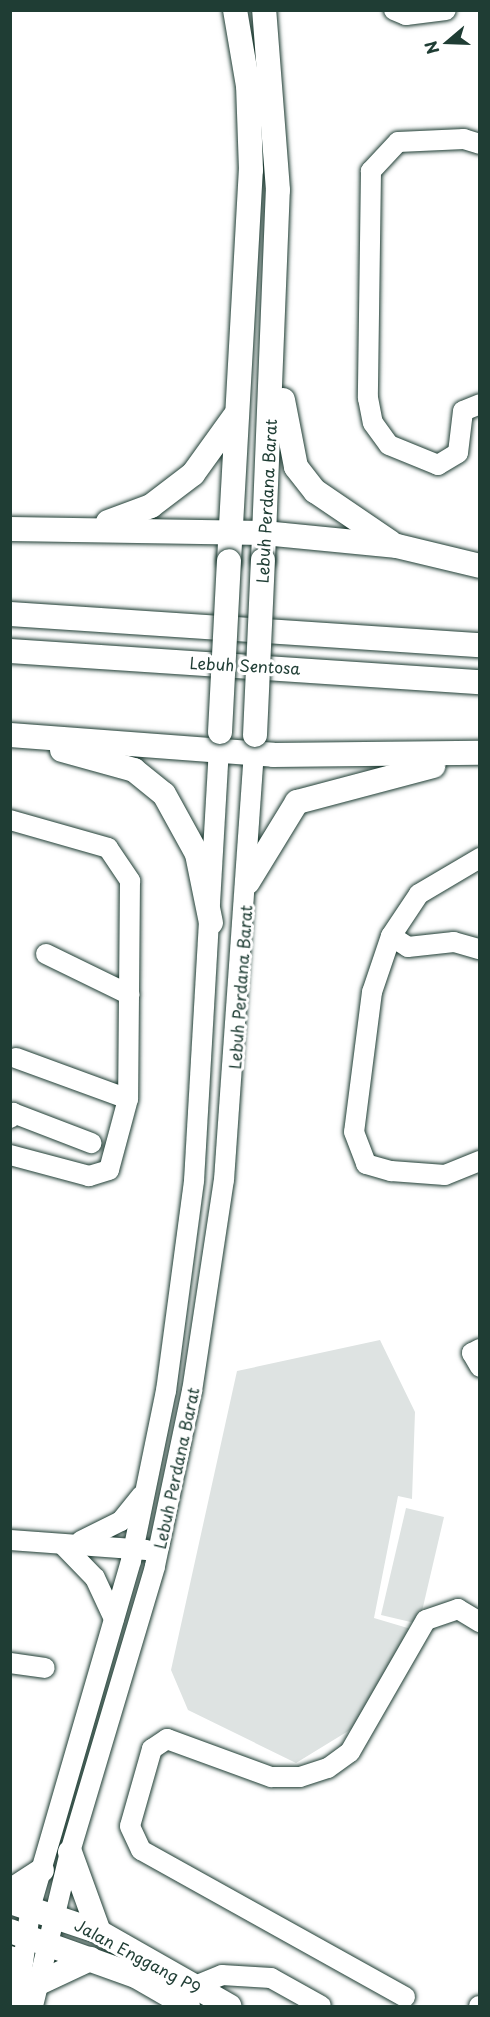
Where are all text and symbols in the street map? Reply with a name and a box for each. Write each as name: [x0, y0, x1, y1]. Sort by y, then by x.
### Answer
north arrow: [418, 12, 478, 72]
text: N: [418, 38, 444, 58]
street label: Lebuh Perdana Barat: [252, 419, 280, 583]
street label: Lebuh Sentosa: [189, 653, 301, 677]
street label: Lebuh Perdana Barat: [225, 905, 255, 1069]
street label: Lebuh Perdana Barat: [150, 1386, 202, 1550]
street label: Jalan Enggang P9: [72, 1915, 204, 1997]

